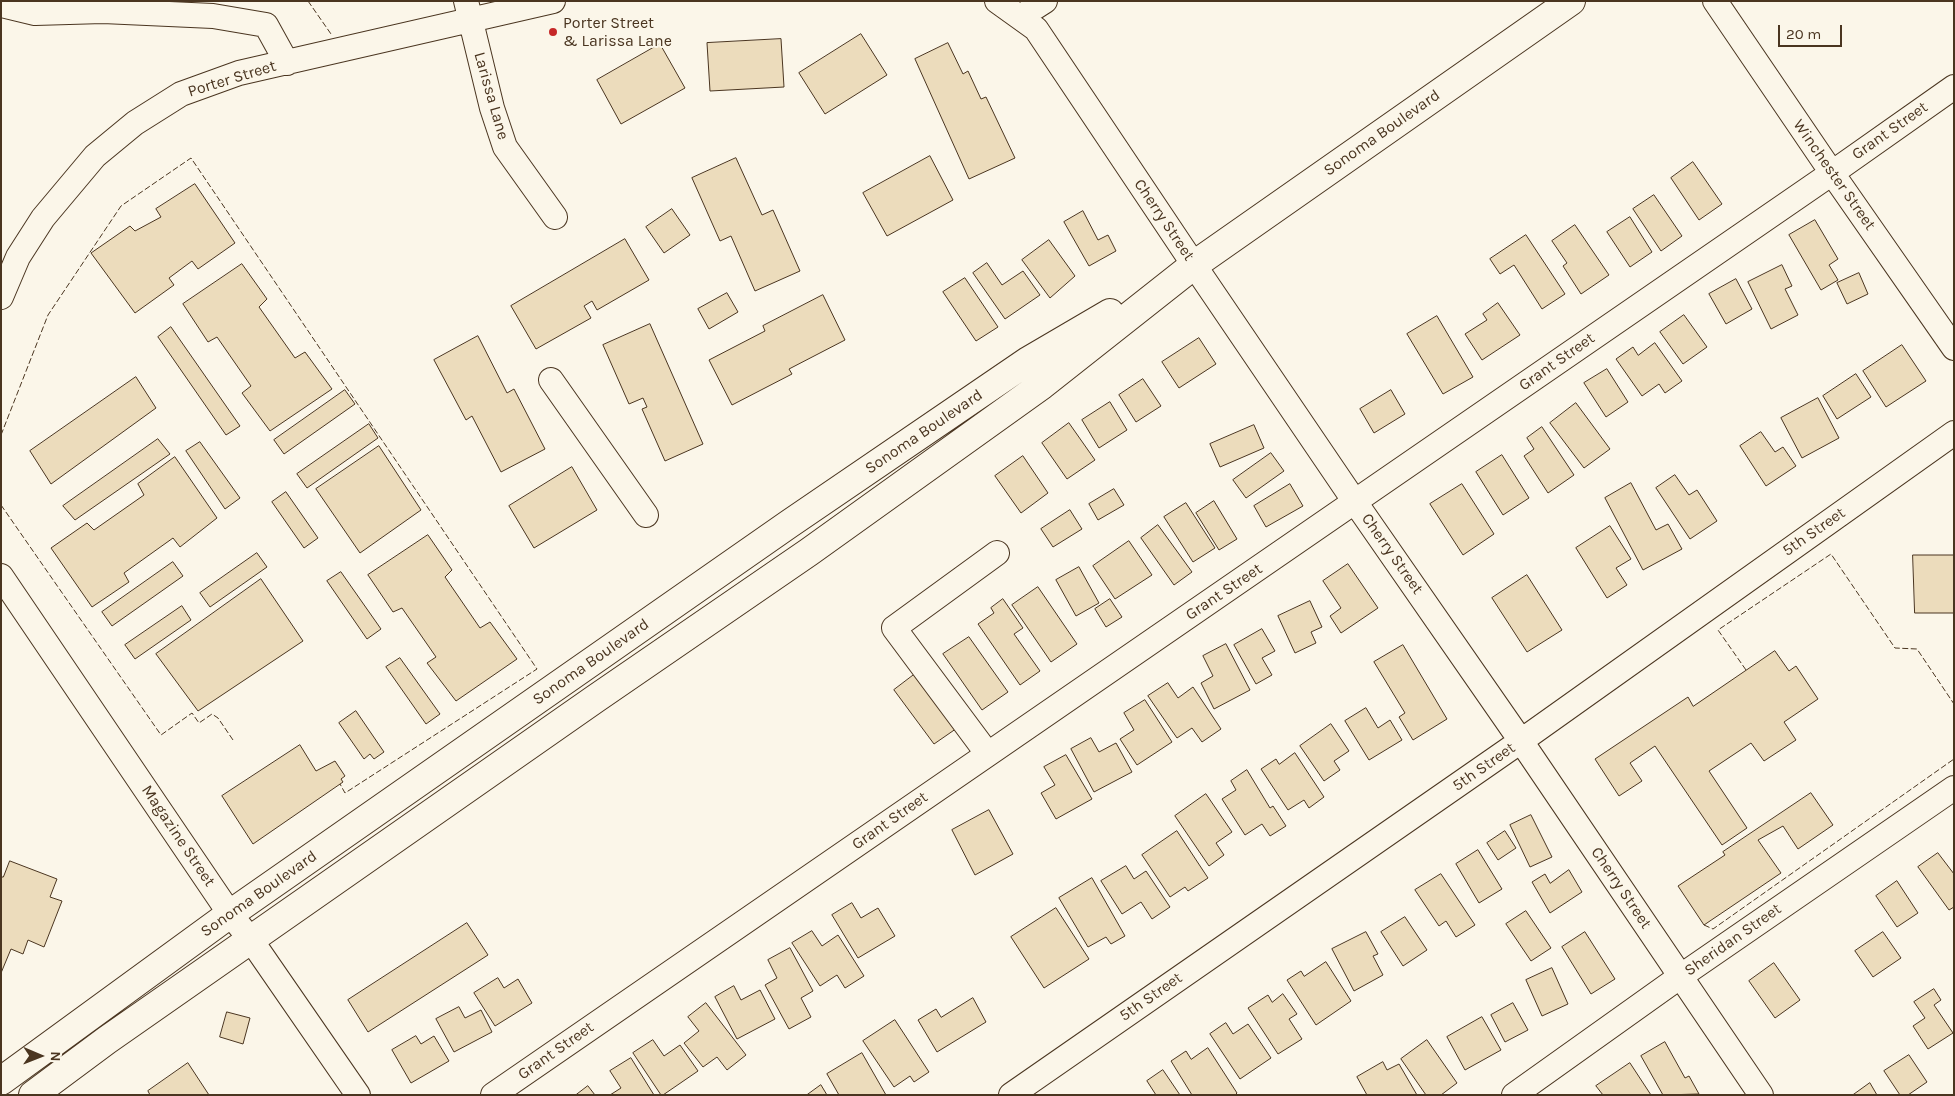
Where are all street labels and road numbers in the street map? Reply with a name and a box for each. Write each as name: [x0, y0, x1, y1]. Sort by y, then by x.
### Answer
street label: Larissa Lane: [469, 50, 513, 142]
street label: Porter Street: [186, 56, 278, 102]
street label: Sonoma Boulevard: [1320, 86, 1444, 180]
street label: Grant Street: [1848, 98, 1932, 164]
street label: Winchester Street: [1789, 116, 1879, 234]
street label: Cherry Street: [1130, 175, 1198, 265]
street label: Grant Street: [1515, 329, 1599, 395]
street label: Sonoma Boulevard: [862, 386, 986, 478]
street label: 5th Street: [1779, 503, 1849, 561]
street label: Cherry Street: [1357, 510, 1427, 598]
street label: Grant Street: [1182, 559, 1266, 625]
street label: Sonoma Boulevard: [529, 615, 653, 709]
street label: 5th Street: [1449, 738, 1519, 796]
street label: Magazine Street: [137, 782, 219, 890]
street label: Grant Street: [848, 788, 932, 854]
street label: Cherry Street: [1587, 843, 1655, 933]
street label: Sonoma Boulevard: [197, 847, 321, 941]
street label: Sheridan Street: [1681, 900, 1785, 980]
street label: 5th Street: [1116, 968, 1186, 1026]
street label: Grant Street: [514, 1018, 598, 1084]

